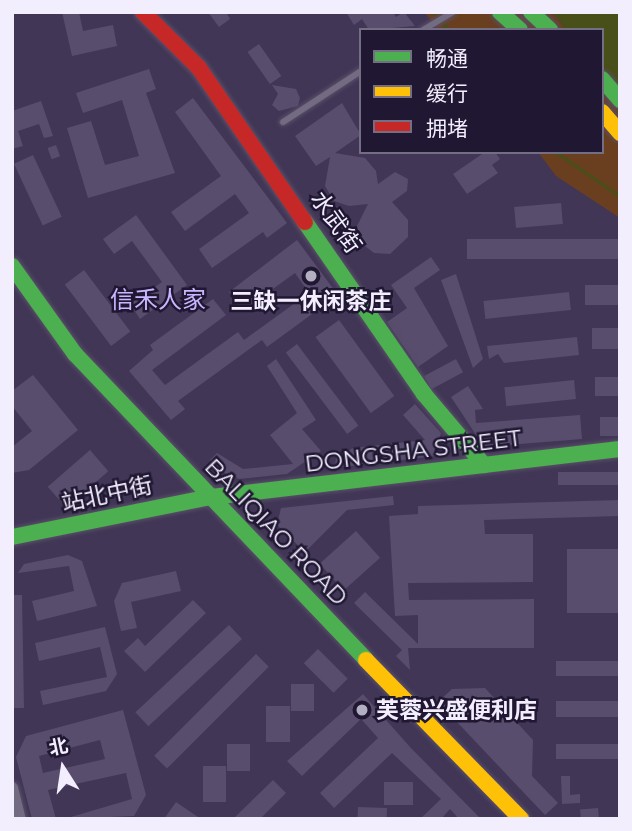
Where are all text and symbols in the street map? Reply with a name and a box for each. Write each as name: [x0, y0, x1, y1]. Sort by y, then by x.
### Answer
legend: [359, 28, 604, 154]
text: 畅通: [426, 46, 468, 71]
text: 缓行: [426, 81, 468, 106]
text: 拥堵: [426, 116, 468, 141]
street label: 水武街: [305, 186, 367, 258]
marker: 三缺一休闲茶庄: [303, 268, 319, 284]
district label: 信禾人家: [110, 286, 206, 314]
place label: 三缺一休闲茶庄: [231, 287, 391, 315]
street label: DONGSHA STREET: [303, 424, 523, 478]
street label: BALIQIAO ROAD: [199, 453, 353, 611]
street label: 站北中街: [59, 471, 155, 517]
place label: 芙蓉兴盛便利店: [376, 696, 537, 724]
marker: 芙蓉兴盛便利店: [354, 702, 370, 718]
north arrow: [28, 733, 98, 803]
text: 北: [47, 734, 70, 760]

